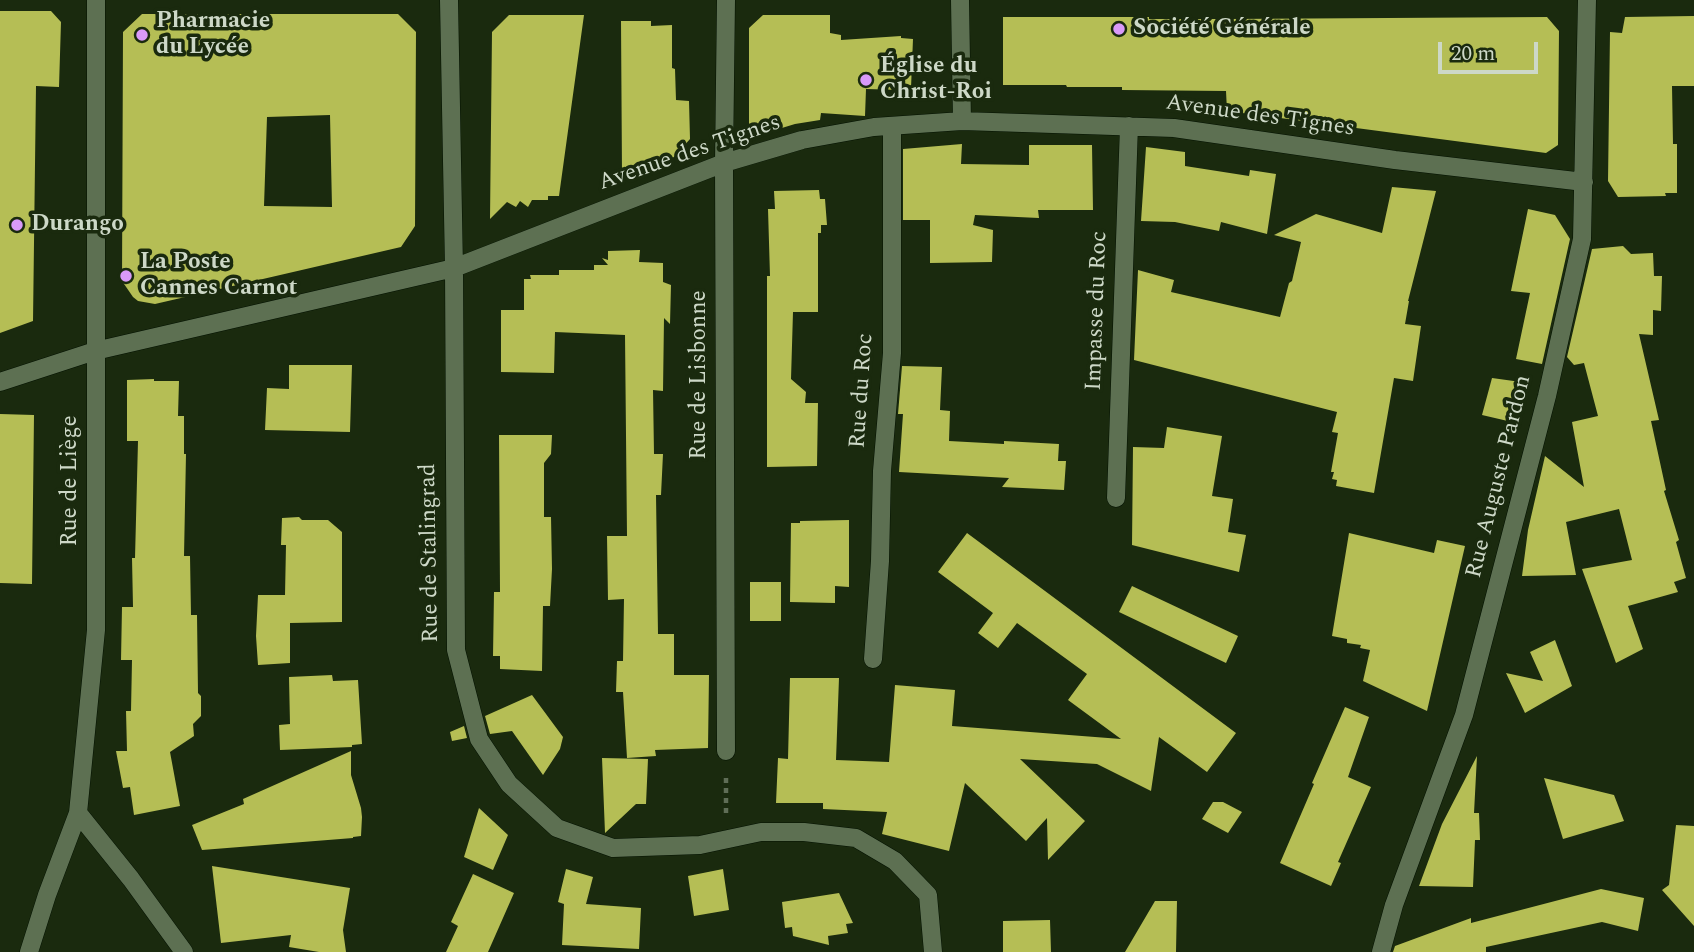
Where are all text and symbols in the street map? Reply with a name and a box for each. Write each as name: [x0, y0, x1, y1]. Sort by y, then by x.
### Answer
place label: Pharmacie du Lycée: [156, 8, 270, 62]
place label: Société Générale: [1133, 15, 1311, 43]
marker: Société Générale: [1111, 21, 1127, 37]
marker: Pharmacie du Lycée: [134, 27, 150, 43]
scale bar: [1442, 28, 1542, 72]
text: 20 m: [1451, 38, 1495, 70]
place label: Église du Christ-Roi: [880, 53, 992, 107]
marker: Église du Christ-Roi: [858, 72, 874, 88]
street label: Avenue des Tignes: [1164, 90, 1356, 144]
street label: Avenue des Tignes: [595, 110, 785, 198]
place label: Durango: [31, 211, 124, 239]
marker: Durango: [9, 217, 25, 233]
street label: Impasse du Roc: [1081, 231, 1115, 391]
place label: La Poste Cannes Carnot: [140, 249, 297, 303]
marker: La Poste Cannes Carnot: [118, 268, 134, 284]
street label: Rue de Lisbonne: [686, 290, 714, 460]
street label: Rue du Roc: [845, 333, 881, 449]
street label: Rue Auguste Pardon: [1461, 373, 1539, 581]
street label: Rue de Liège: [57, 415, 85, 547]
street label: Rue de Stalingrad: [416, 463, 446, 643]

